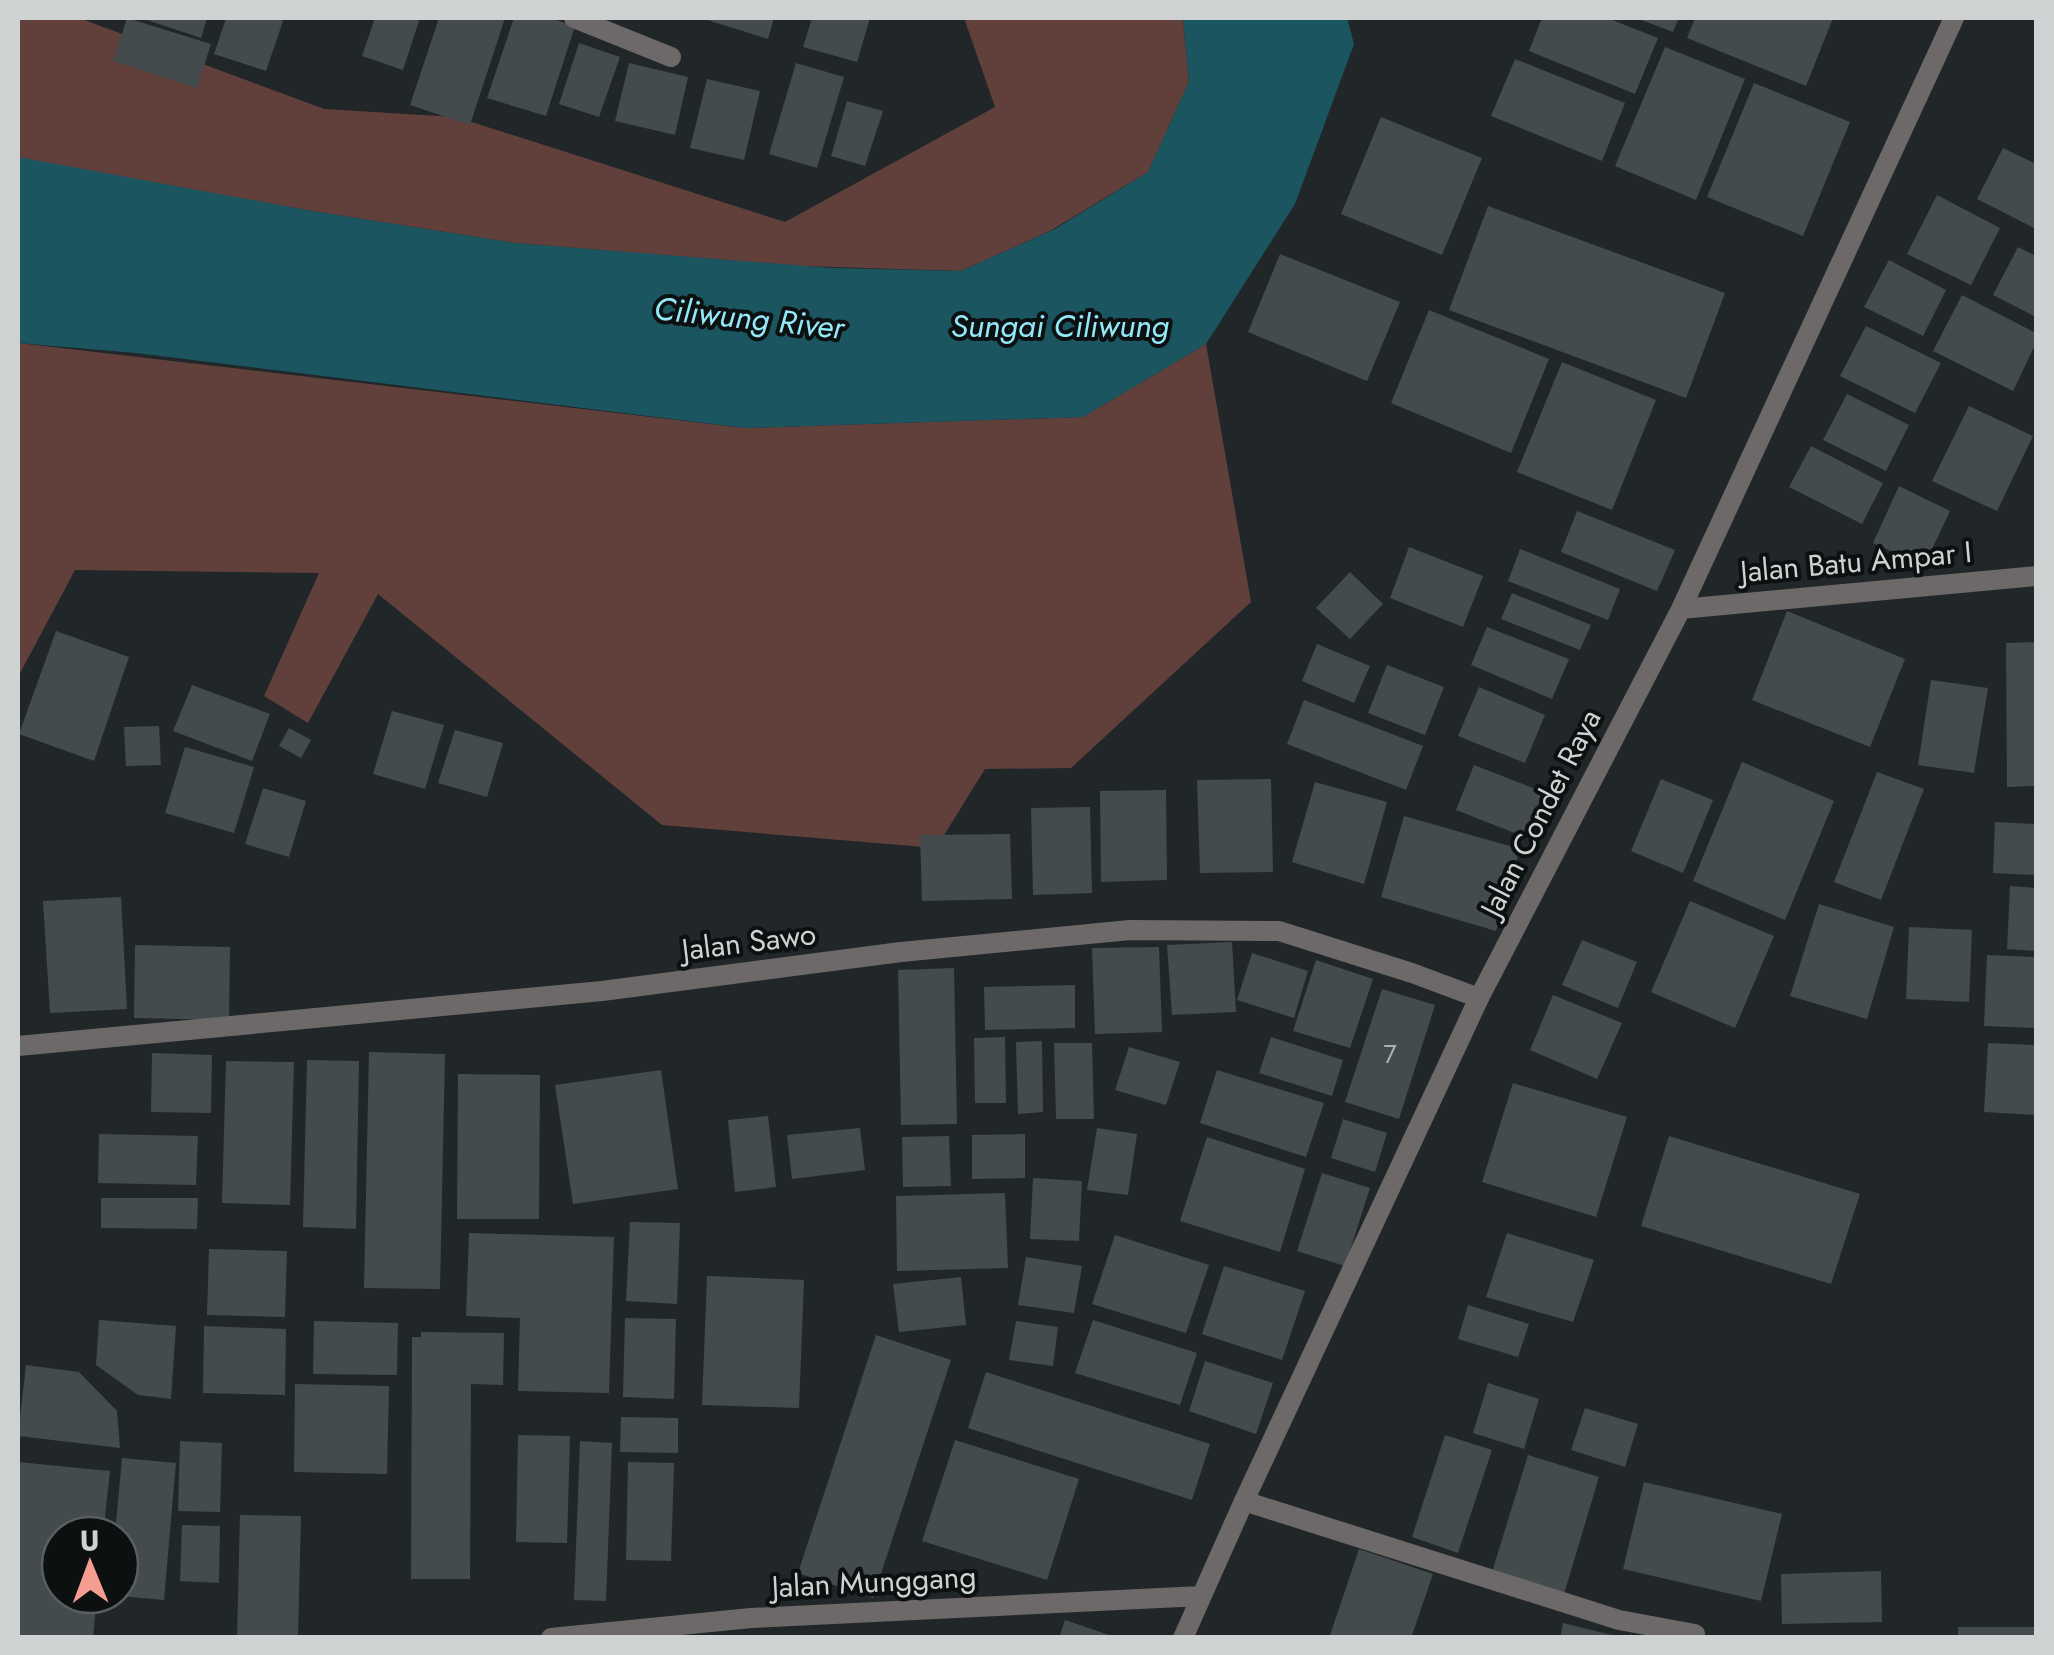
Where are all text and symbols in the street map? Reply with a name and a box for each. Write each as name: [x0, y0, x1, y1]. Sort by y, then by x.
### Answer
water label: Ciliwung River: [652, 285, 849, 351]
water label: Sungai Ciliwung: [951, 303, 1170, 349]
street label: Jalan Batu Ampar I: [1734, 530, 1973, 593]
street label: Jalan Condet Raya: [1468, 702, 1611, 928]
street label: Jalan Sawo: [675, 912, 818, 972]
house number: 7: [1383, 1036, 1397, 1072]
north arrow: [40, 1515, 140, 1615]
text: U: [79, 1520, 100, 1561]
street label: Jalan Munggang: [766, 1555, 977, 1609]

